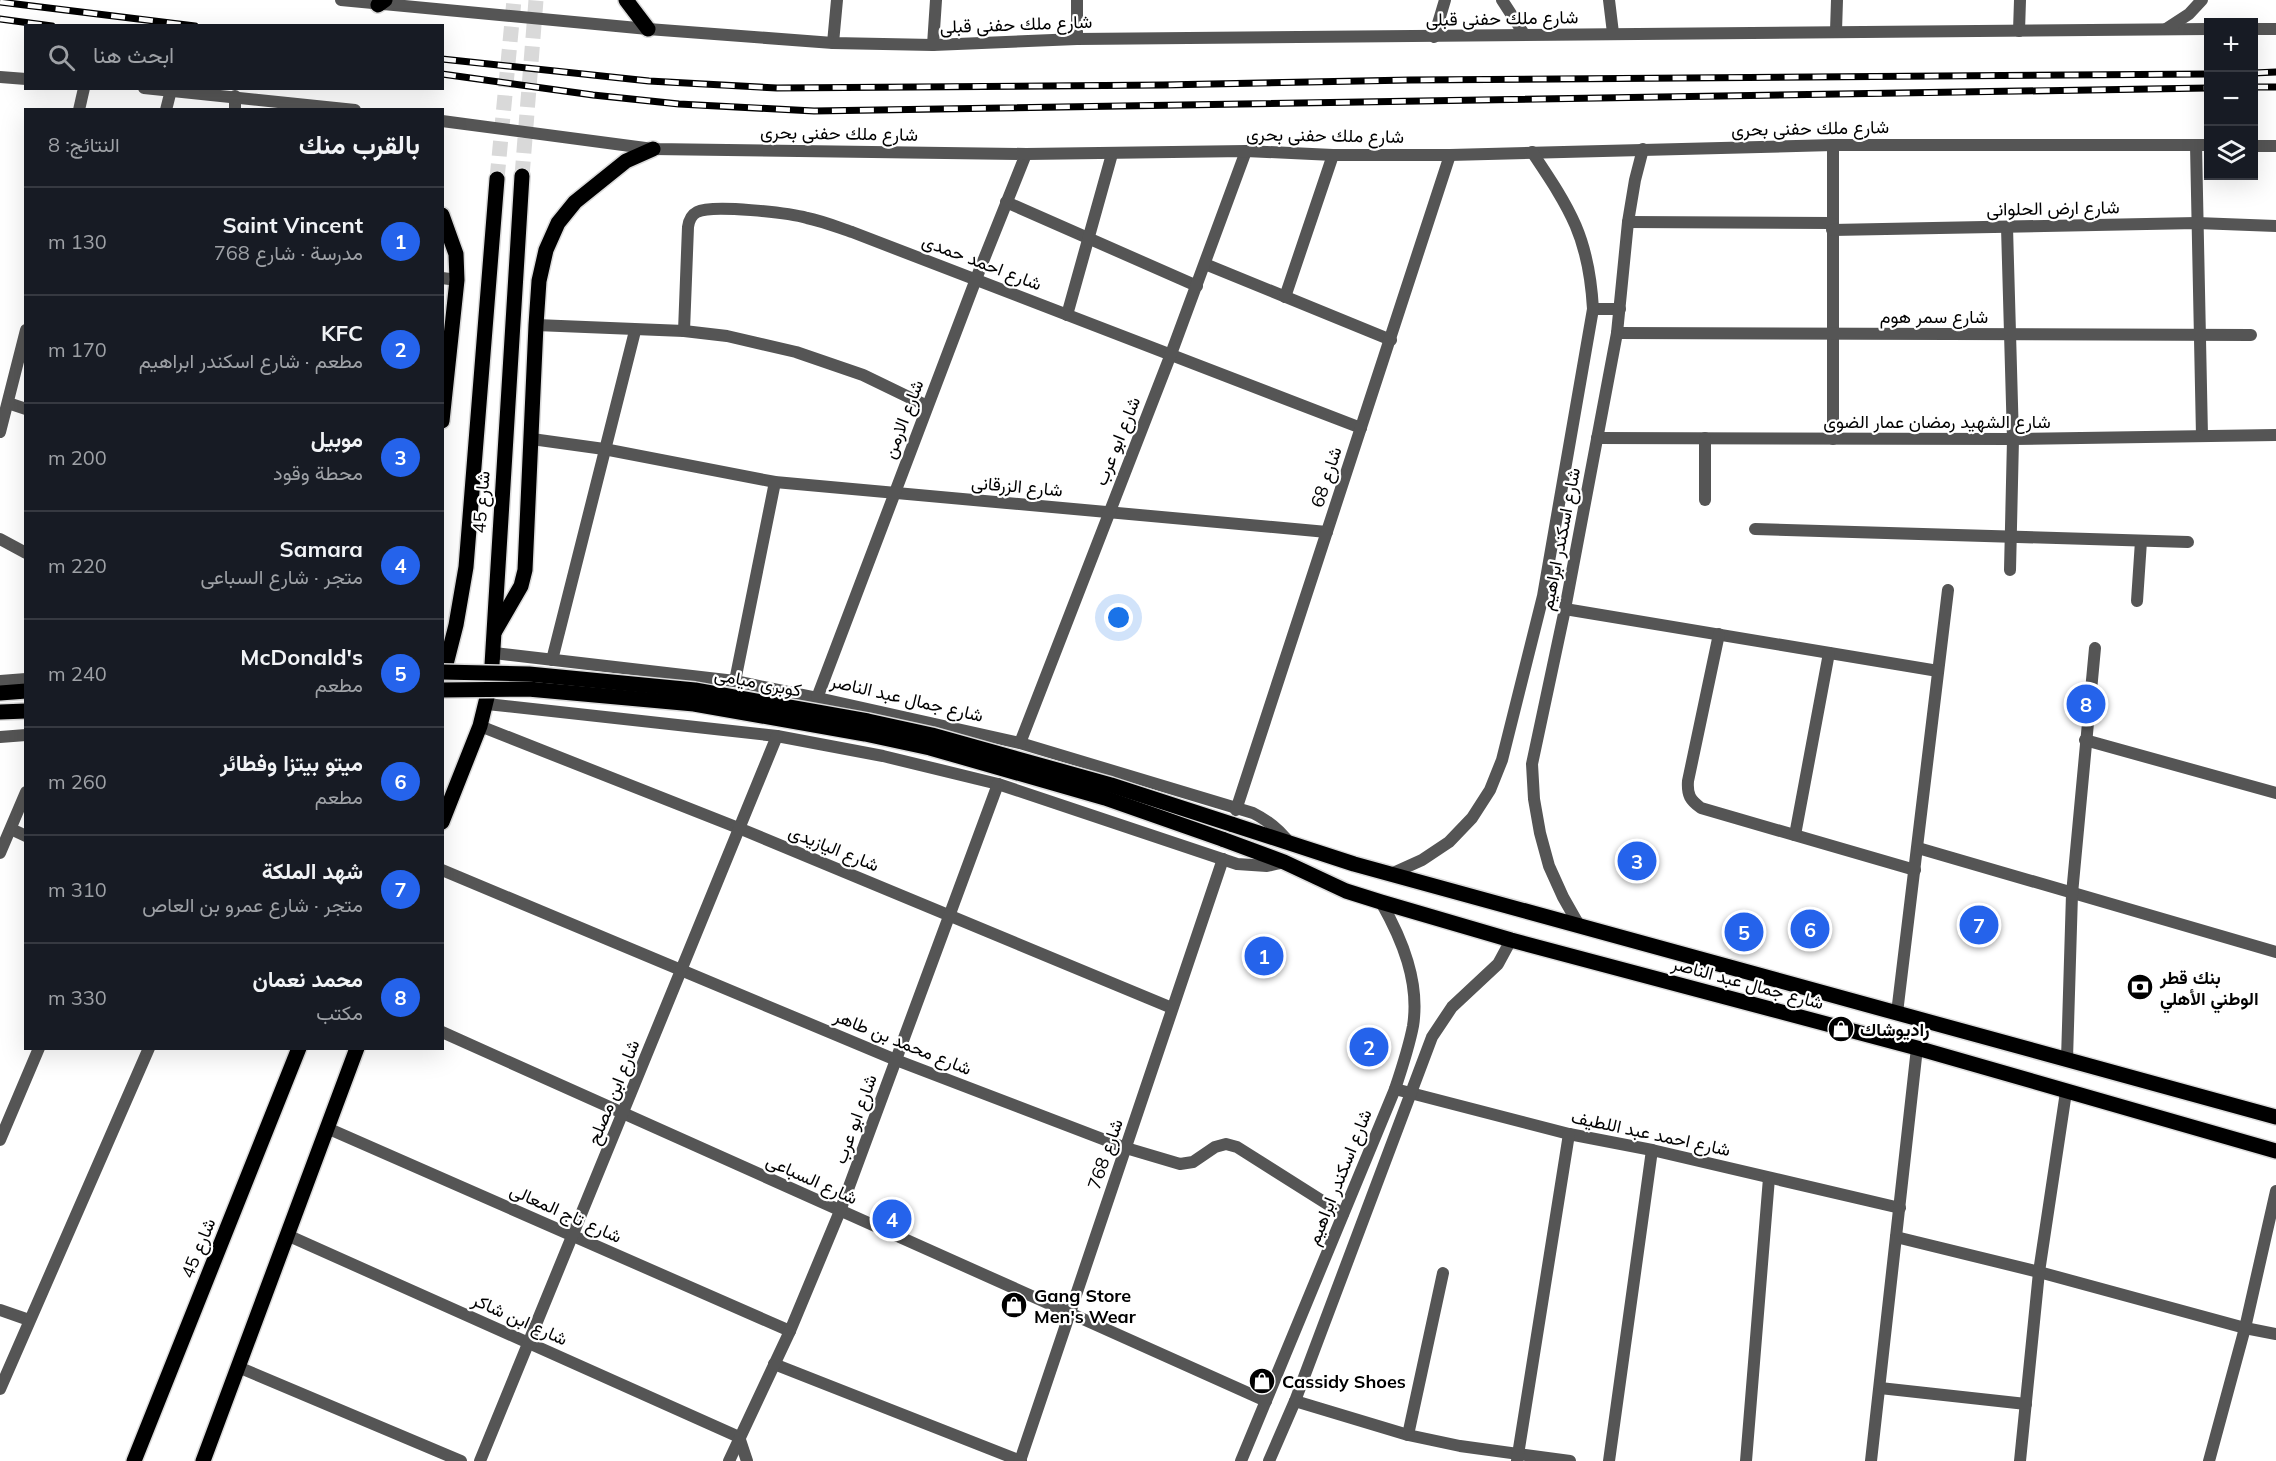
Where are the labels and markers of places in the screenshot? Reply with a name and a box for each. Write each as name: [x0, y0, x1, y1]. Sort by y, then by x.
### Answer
pin: 8: [2066, 682, 2106, 726]
pin: 3: [1618, 838, 1656, 884]
pin: 7: [1960, 902, 1998, 948]
pin: 6: [1790, 906, 1830, 952]
pin: 5: [1724, 910, 1764, 954]
pin: 1: [1244, 934, 1284, 978]
place label: بنك قطر الوطني الأهلي: [2159, 966, 2259, 1014]
bank icon: بنك قطر الوطني الأهلي: [2125, 972, 2155, 1002]
shop icon: راديوشاك: [1826, 1014, 1856, 1044]
place label: راديوشاك: [1860, 1018, 1929, 1041]
pin: 2: [1350, 1024, 1388, 1070]
pin: 4: [872, 1196, 912, 1242]
place label: Gang Store Men's Wear: [1034, 1284, 1137, 1328]
shop icon: Gang Store Men's Wear: [999, 1290, 1029, 1320]
shop icon: Cassidy Shoes: [1247, 1366, 1277, 1396]
place label: Cassidy Shoes: [1282, 1370, 1406, 1393]

